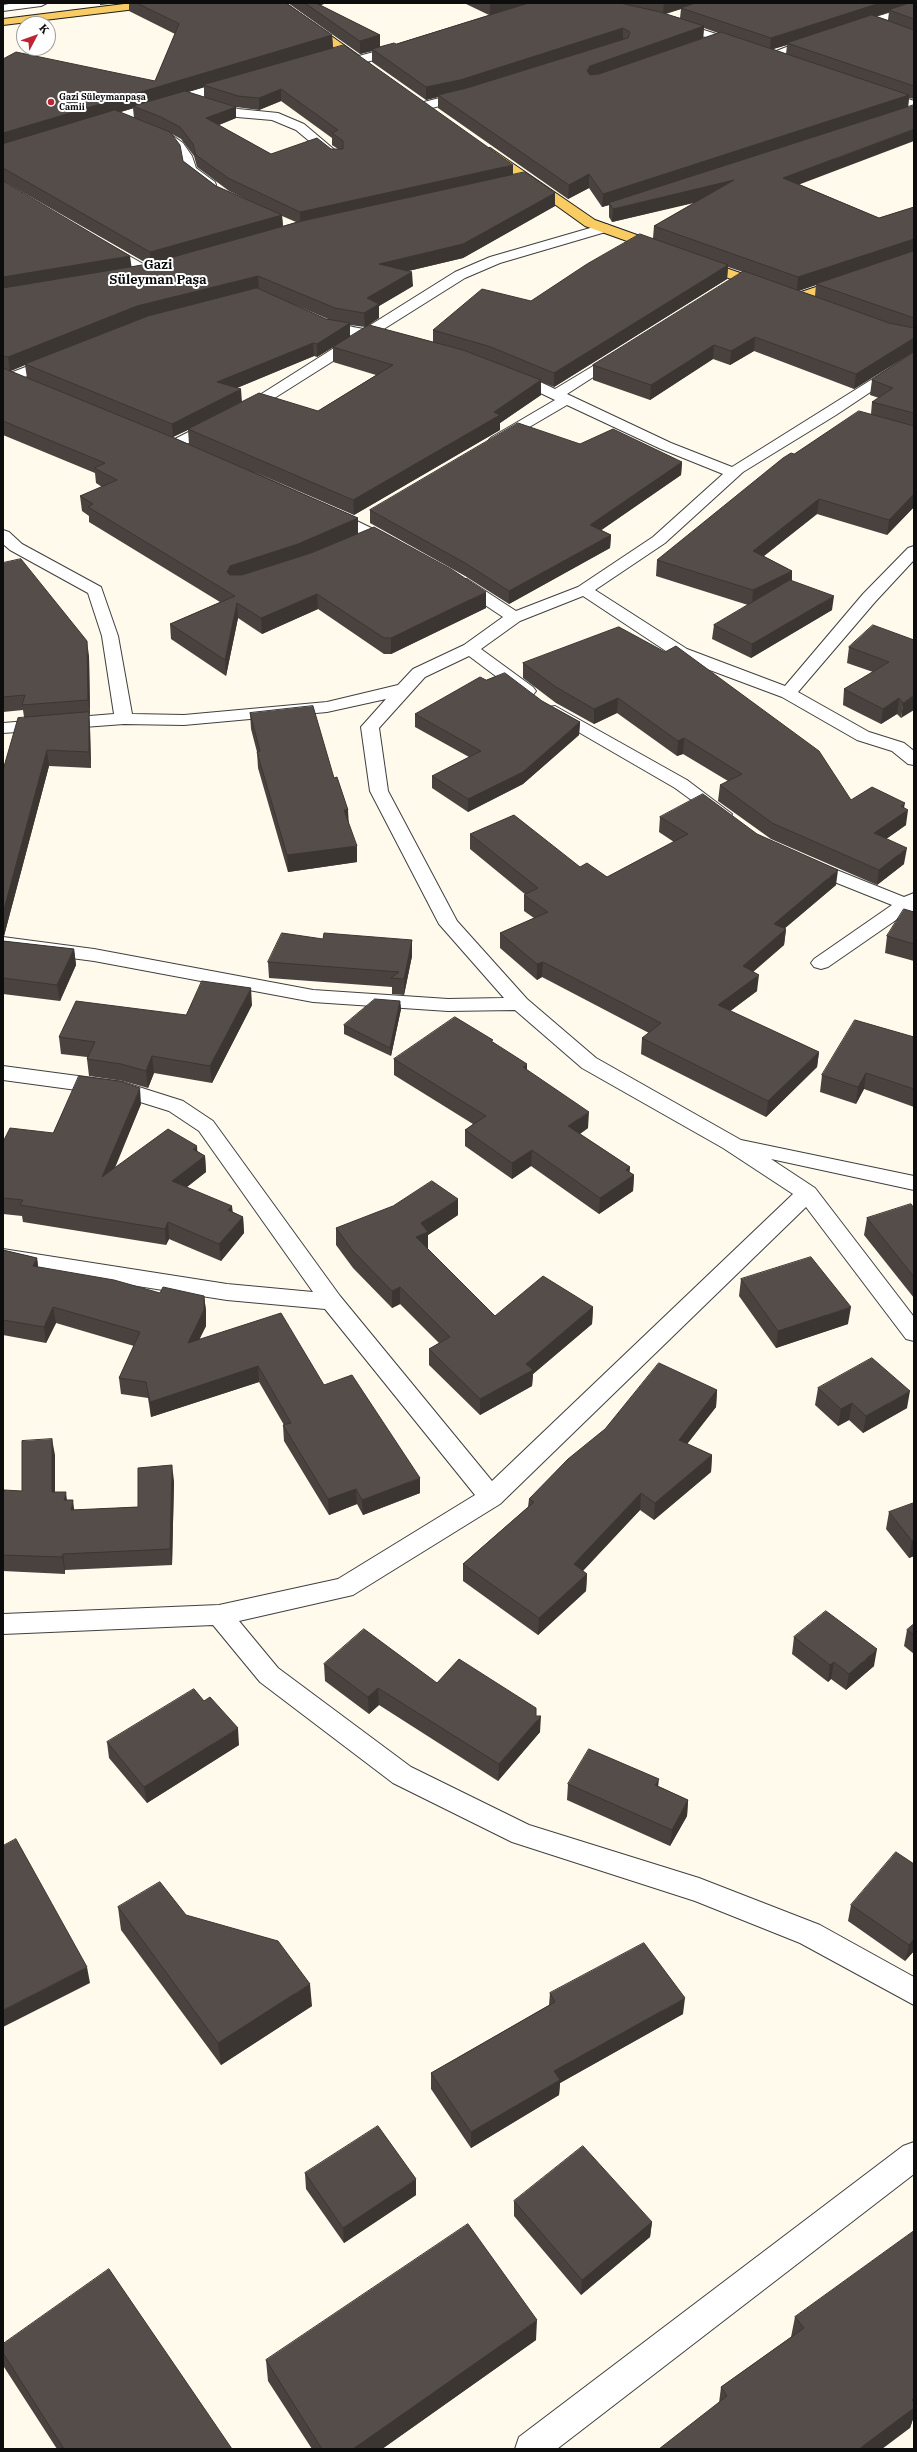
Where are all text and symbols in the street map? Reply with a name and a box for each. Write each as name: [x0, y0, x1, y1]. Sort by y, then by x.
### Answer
north arrow: [16, 16, 56, 56]
text: K: [36, 21, 52, 37]
place label: Gazi Süleymanpaşa Camii: [59, 92, 146, 113]
marker: Gazi Süleymanpaşa Camii: [46, 97, 56, 107]
district label: Gazi Süleyman Paşa: [109, 257, 207, 288]

